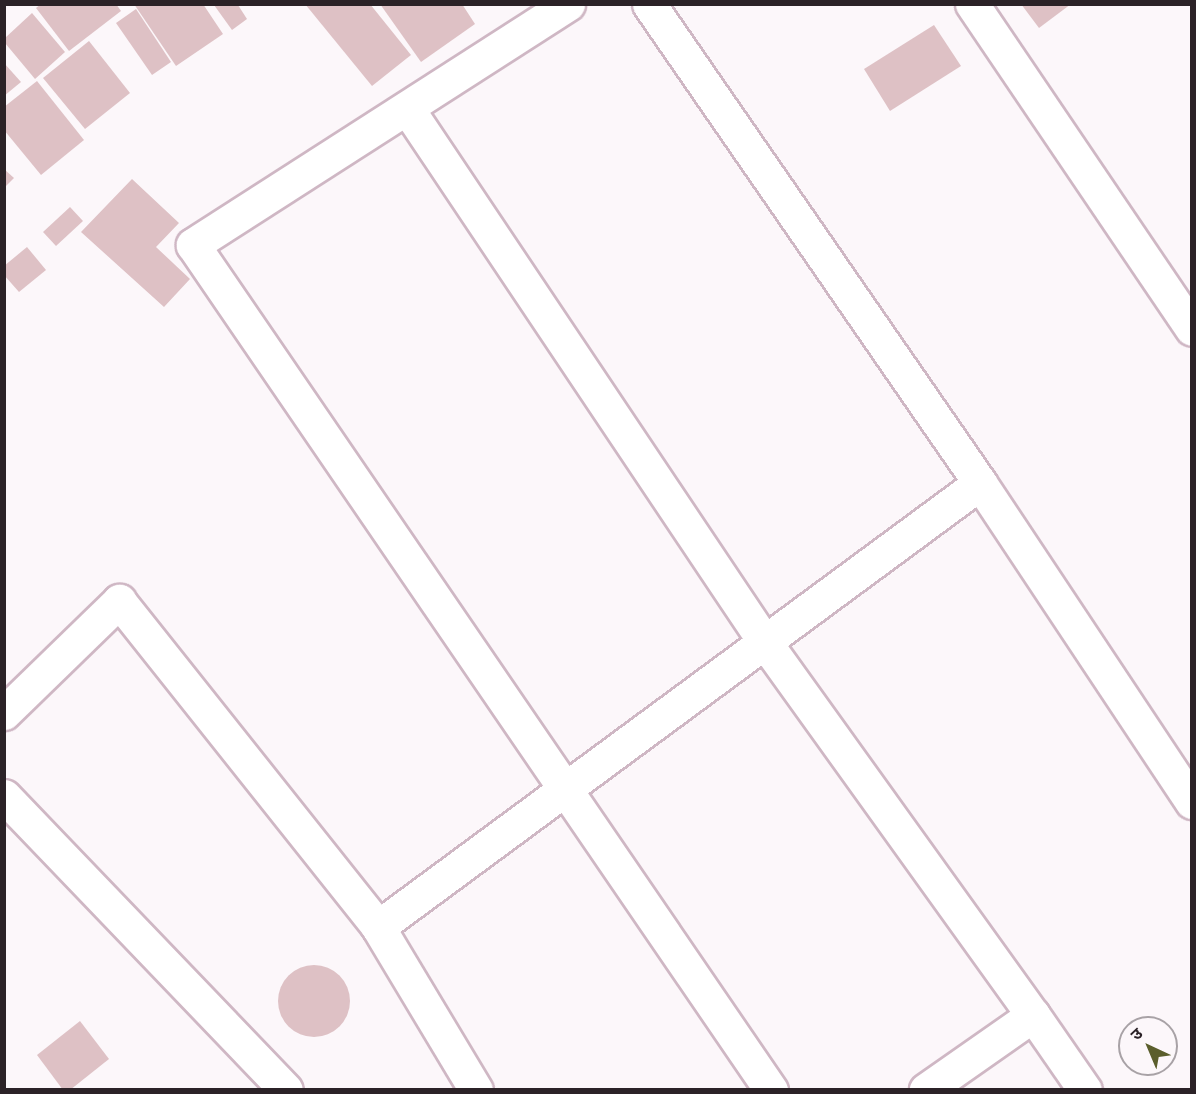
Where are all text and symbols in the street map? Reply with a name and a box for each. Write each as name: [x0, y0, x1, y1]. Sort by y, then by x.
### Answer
north arrow: [1118, 1016, 1178, 1076]
text: उ: [1127, 1024, 1147, 1044]

